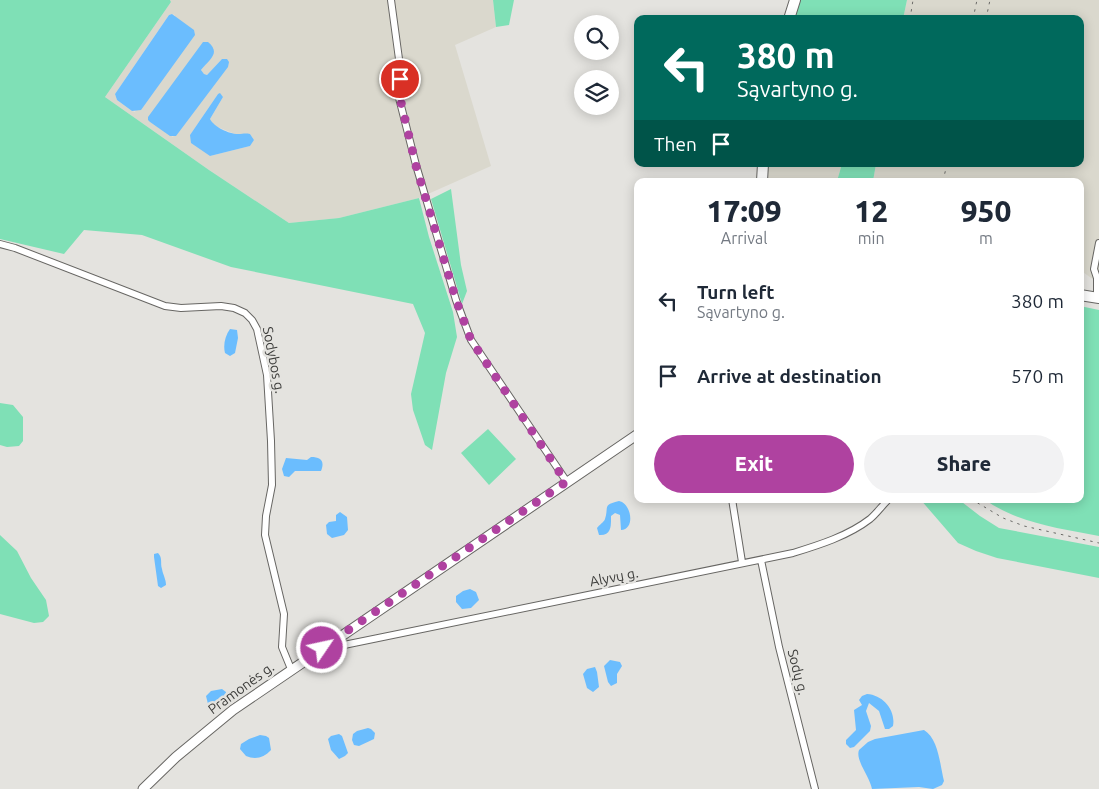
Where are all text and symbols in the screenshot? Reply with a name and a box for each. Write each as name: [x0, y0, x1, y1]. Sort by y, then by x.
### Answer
map controls: [574, 15, 619, 115]
button: search: [574, 15, 619, 60]
icon: left: [654, 35, 719, 100]
text: 380 m: [737, 35, 835, 75]
pin: [379, 58, 421, 100]
icon: arrive: [386, 65, 414, 93]
button: layers: [574, 70, 619, 115]
text: Sąvartyno g.: [737, 76, 858, 101]
icon: arrive: [707, 130, 735, 158]
text: Then: [654, 133, 697, 155]
text: 17:09: [707, 194, 782, 228]
text: 12: [854, 194, 888, 228]
text: 950: [961, 194, 1011, 228]
text: Arrival: [721, 229, 767, 247]
text: min: [858, 229, 885, 247]
text: m: [979, 229, 993, 247]
text: Turn left: [697, 281, 775, 303]
icon: left: [654, 287, 682, 315]
text: 380 m: [1011, 290, 1064, 312]
text: Sąvartyno g.: [697, 303, 785, 321]
street label: Sodybos g.: [260, 325, 288, 395]
icon: arrive: [654, 362, 682, 390]
text: Arrive at destination: [697, 365, 882, 387]
text: 570 m: [1011, 365, 1064, 387]
button: Exit: [654, 435, 854, 493]
button: Share: [864, 435, 1064, 493]
street label: Alyvų g.: [588, 564, 640, 590]
position arrow: [295, 621, 347, 673]
street label: Sodų g.: [785, 648, 811, 696]
street label: Pramonės g.: [205, 659, 277, 717]

